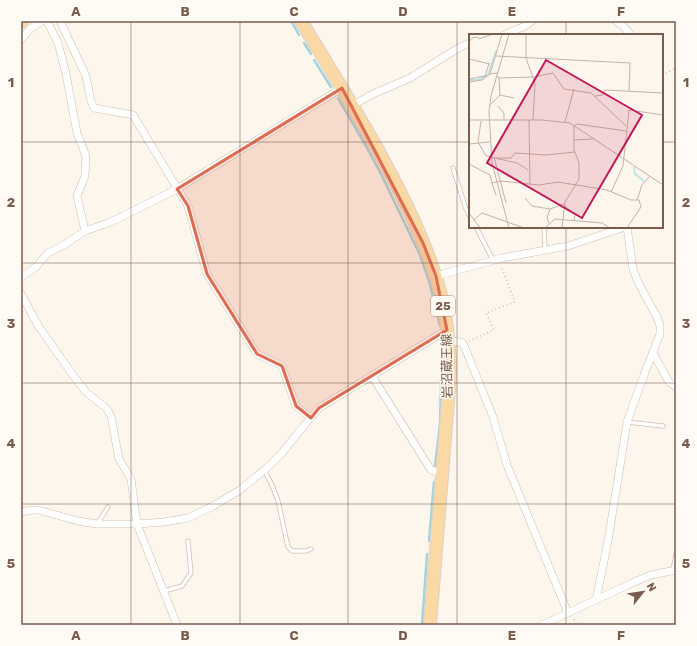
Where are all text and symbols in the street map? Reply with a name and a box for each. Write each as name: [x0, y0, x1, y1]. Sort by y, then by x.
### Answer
text: A: [71, 4, 81, 19]
text: B: [180, 4, 190, 19]
text: C: [289, 4, 299, 19]
text: D: [398, 4, 408, 19]
text: E: [508, 4, 516, 19]
text: F: [617, 4, 625, 19]
inset map: [469, 34, 663, 228]
text: 1: [8, 75, 14, 90]
text: 1: [683, 75, 689, 90]
text: 2: [7, 195, 15, 210]
text: 2: [682, 195, 690, 210]
road number: 25: [431, 296, 455, 316]
text: 3: [7, 316, 16, 331]
text: 3: [682, 316, 691, 331]
street label: 岩沼蔵王線: [439, 333, 455, 399]
text: 4: [7, 436, 16, 451]
text: 4: [682, 436, 691, 451]
text: 5: [7, 556, 15, 571]
text: 5: [682, 556, 690, 571]
north arrow: [623, 572, 663, 612]
text: N: [644, 581, 659, 594]
text: A: [71, 628, 81, 643]
text: B: [180, 628, 190, 643]
text: C: [289, 628, 299, 643]
text: D: [398, 628, 408, 643]
text: E: [508, 628, 516, 643]
text: F: [617, 628, 625, 643]

